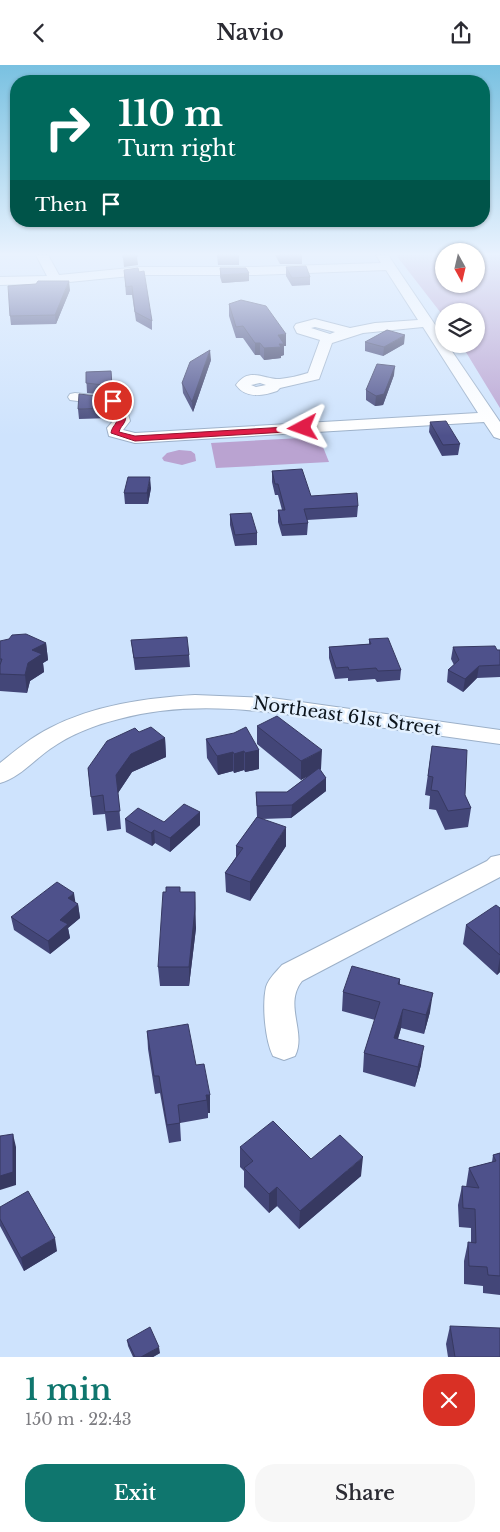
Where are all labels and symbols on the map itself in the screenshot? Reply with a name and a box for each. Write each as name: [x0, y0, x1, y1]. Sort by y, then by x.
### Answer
north arrow: [435, 243, 485, 293]
pin: [92, 380, 134, 422]
position arrow: [276, 401, 328, 453]
street label: Northeast 61st Street: [252, 692, 443, 740]

